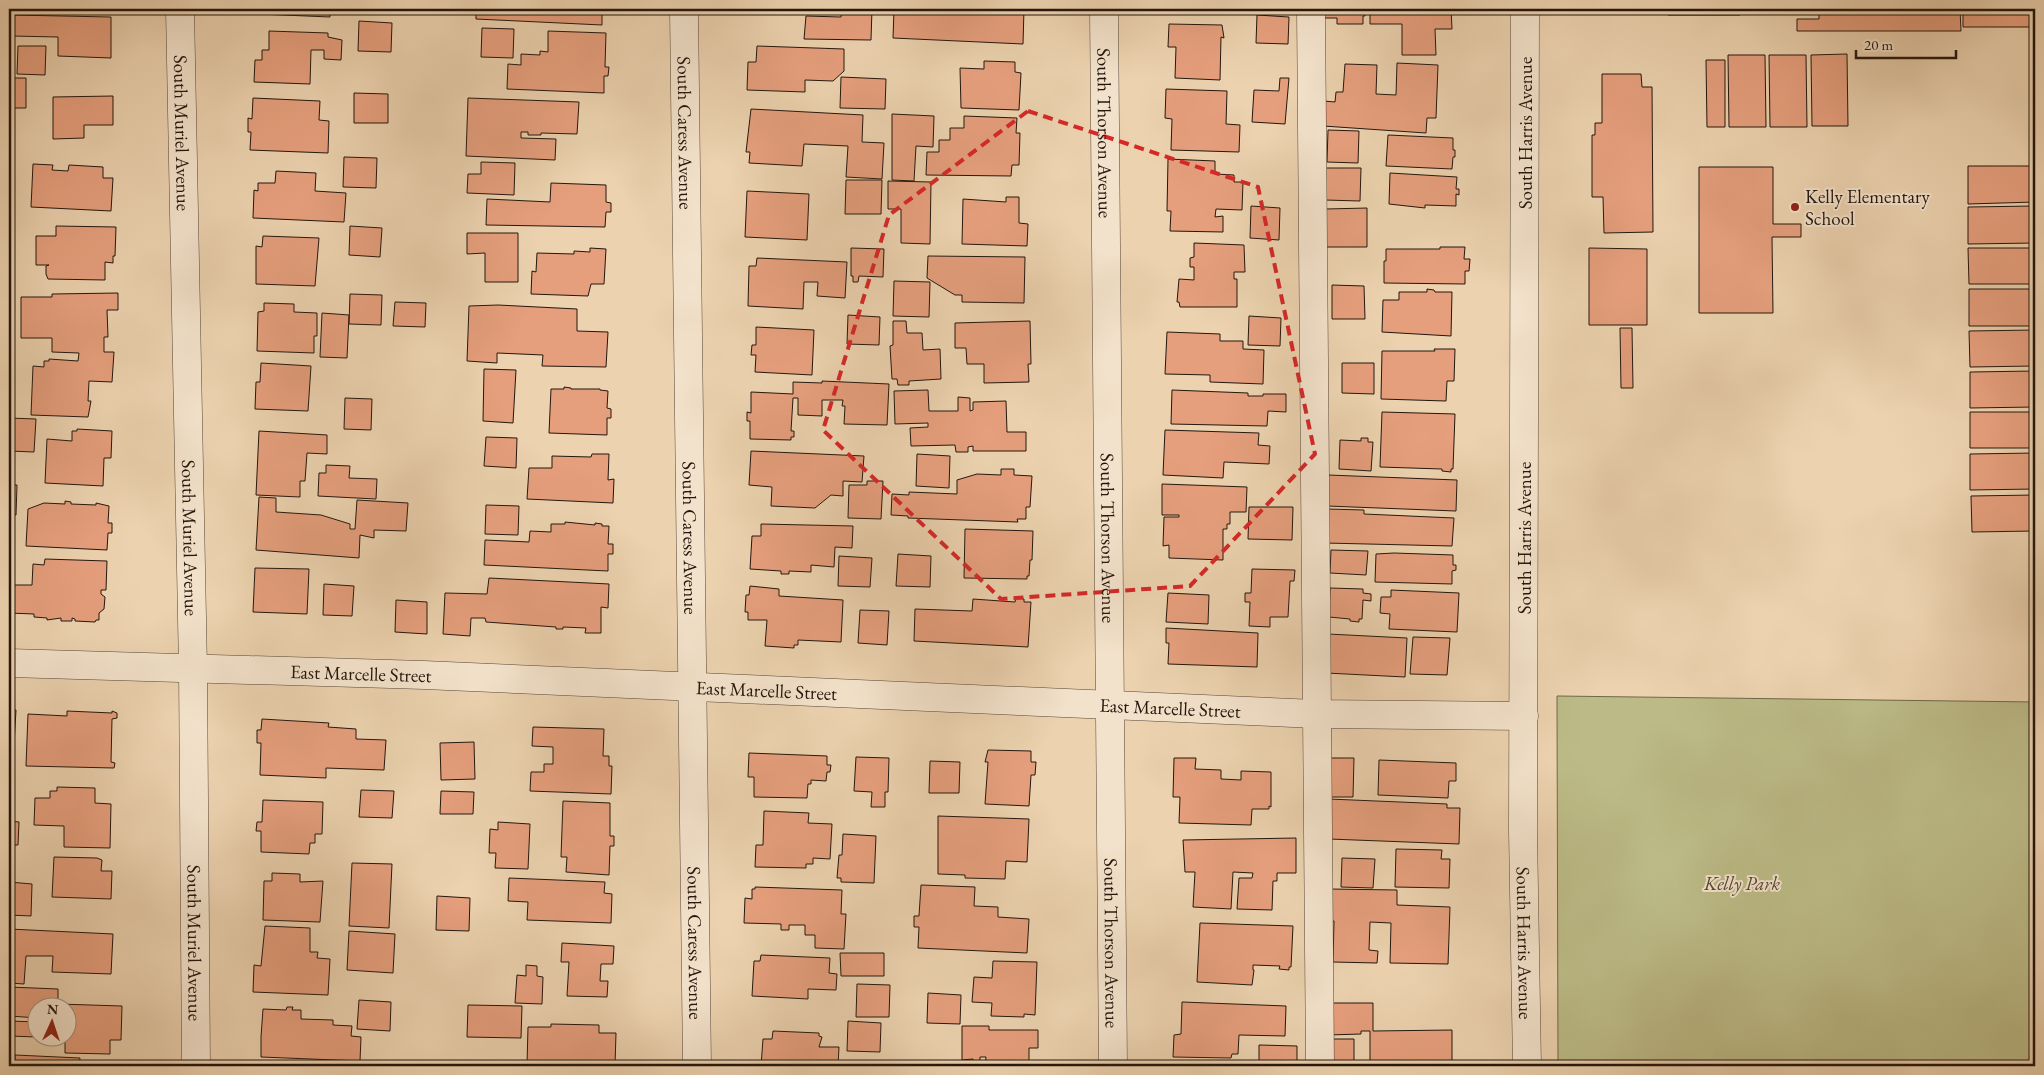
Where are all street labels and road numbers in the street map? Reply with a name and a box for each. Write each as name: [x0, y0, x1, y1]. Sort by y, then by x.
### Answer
street label: South Thorson Avenue: [1091, 48, 1118, 218]
street label: South Muriel Avenue: [168, 55, 196, 211]
street label: South Caress Avenue: [672, 56, 698, 210]
street label: South Harris Avenue: [1513, 57, 1538, 209]
street label: South Thorson Avenue: [1095, 453, 1121, 623]
street label: South Muriel Avenue: [176, 459, 204, 616]
street label: South Caress Avenue: [677, 461, 703, 615]
street label: South Harris Avenue: [1512, 462, 1537, 614]
street label: East Marcelle Street: [290, 659, 432, 688]
street label: East Marcelle Street: [695, 675, 838, 706]
street label: East Marcelle Street: [1099, 693, 1241, 724]
street label: South Thorson Avenue: [1098, 858, 1125, 1028]
street label: South Muriel Avenue: [181, 865, 208, 1021]
street label: South Caress Avenue: [682, 866, 708, 1020]
street label: South Harris Avenue: [1511, 866, 1538, 1020]

